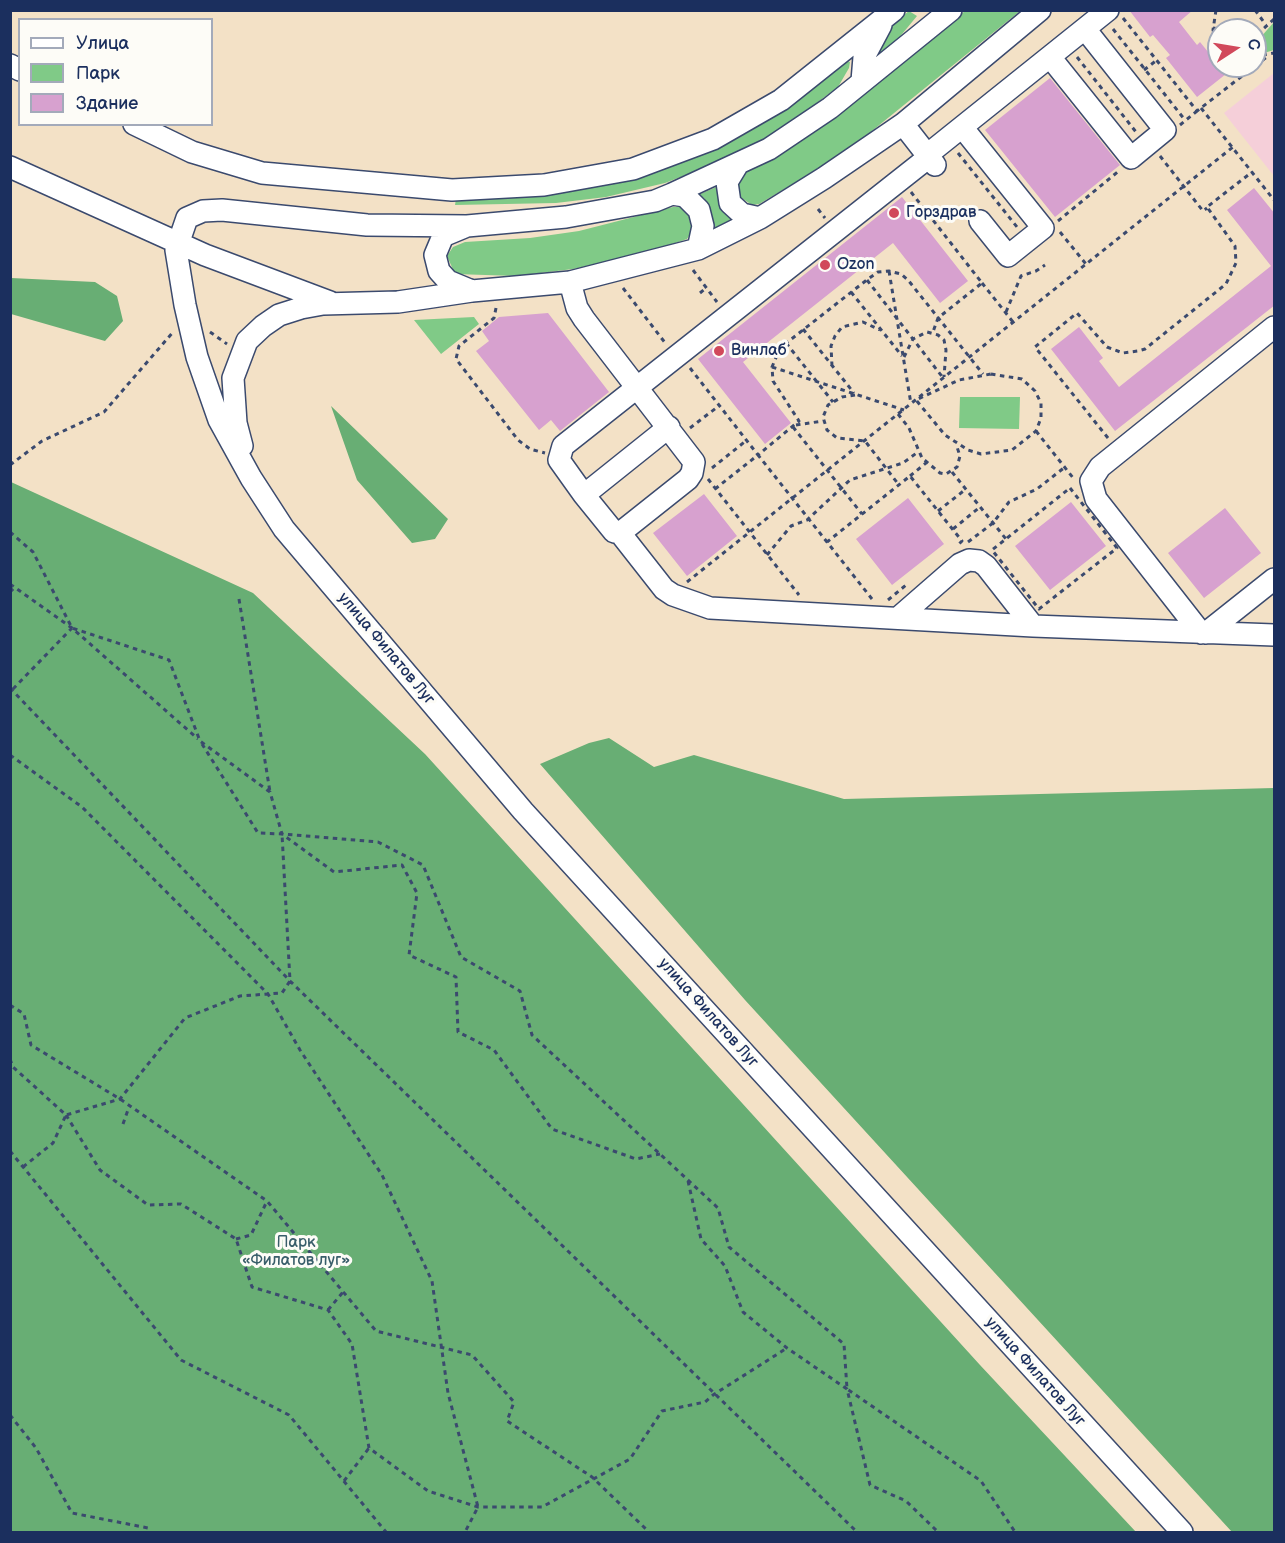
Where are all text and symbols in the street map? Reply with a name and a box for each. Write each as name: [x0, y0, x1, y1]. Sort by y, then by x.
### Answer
legend: [18, 18, 213, 126]
north arrow: [1207, 18, 1267, 78]
text: Улица: [76, 33, 129, 54]
text: С: [1243, 37, 1264, 52]
text: Парк: [76, 63, 120, 84]
text: Здание: [76, 93, 138, 114]
place label: Горздрав: [906, 203, 976, 223]
marker: Горздрав: [887, 206, 901, 220]
place label: Ozon: [837, 255, 875, 275]
marker: Ozon: [818, 258, 832, 272]
place label: Винлаб: [731, 341, 786, 361]
marker: Винлаб: [712, 344, 726, 358]
street label: улица Филатов Луг: [334, 589, 438, 709]
street label: улица Филатов Луг: [654, 954, 762, 1072]
park label: Парк «Филатов луг»: [242, 1233, 350, 1271]
street label: улица Филатов Луг: [981, 1313, 1089, 1431]

